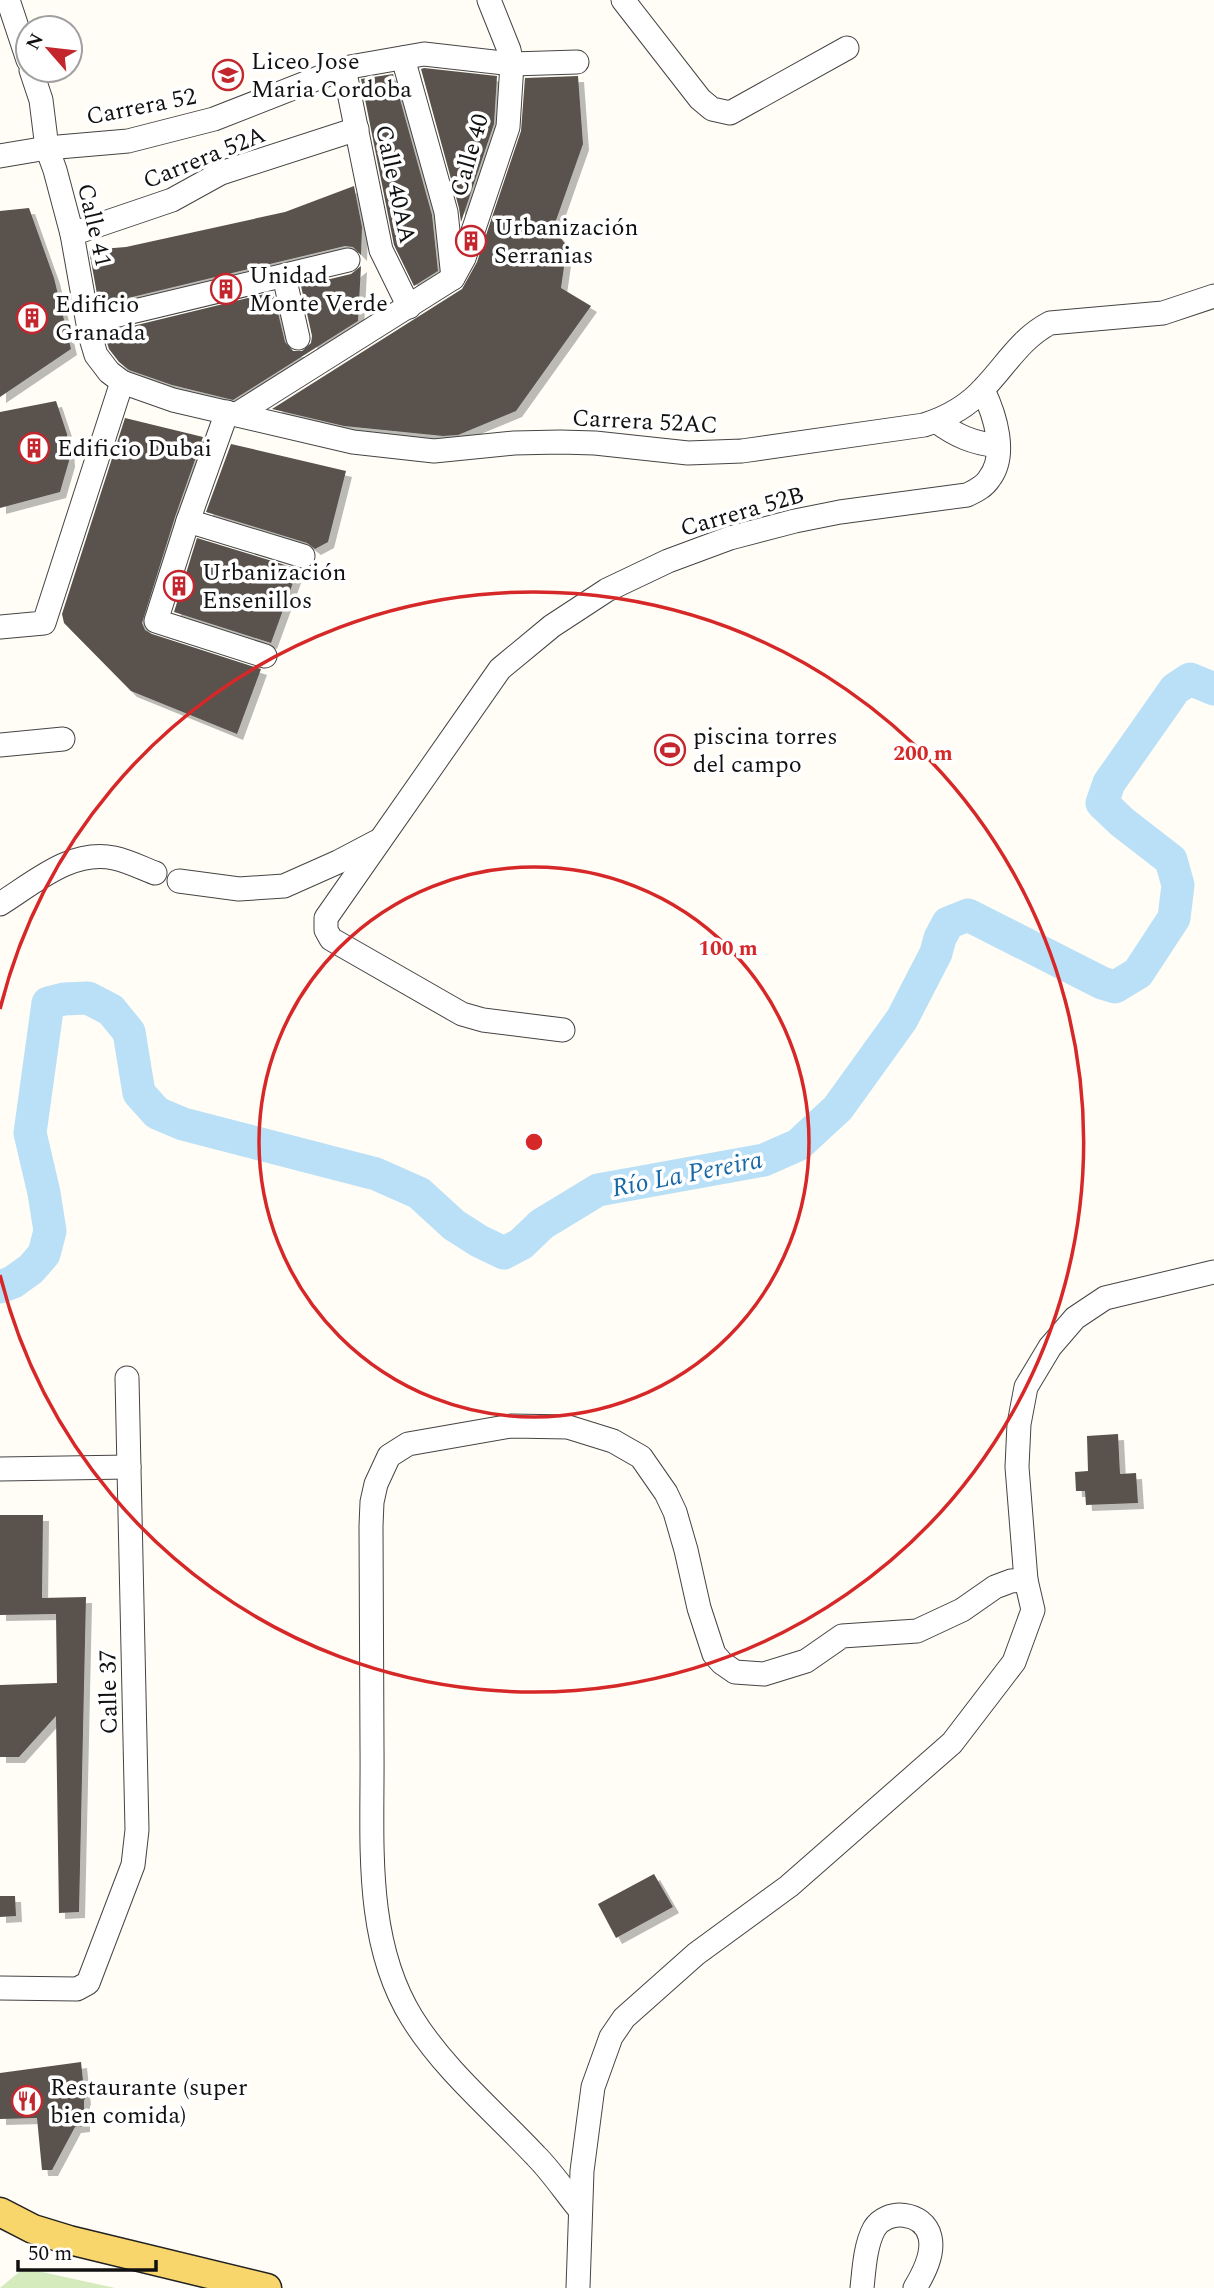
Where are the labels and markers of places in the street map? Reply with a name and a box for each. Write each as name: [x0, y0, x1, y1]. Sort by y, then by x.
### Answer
place label: Liceo Jose Maria Cordoba: [251, 44, 412, 108]
school or university icon: Liceo Jose Maria Cordoba: [211, 58, 245, 92]
place label: Urbanización Serranias: [494, 210, 638, 274]
building icon: Urbanización Serranias: [454, 224, 488, 258]
place label: Unidad Monte Verde: [249, 258, 388, 322]
building icon: Unidad Monte Verde: [209, 272, 243, 306]
place label: Edificio Granada: [55, 287, 146, 351]
building icon: Edificio Granada: [15, 301, 49, 335]
building icon: Edificio Dubai: [17, 431, 51, 465]
place label: Edificio Dubai: [57, 431, 212, 467]
place label: Urbanización Ensenillos: [202, 555, 346, 619]
building icon: Urbanización Ensenillos: [162, 569, 196, 603]
place label: piscina torres del campo: [693, 719, 838, 783]
sports icon: piscina torres del campo: [653, 733, 687, 767]
centre of rings: [522, 1130, 546, 1154]
place label: Restaurante (super bien comida): [50, 2070, 248, 2134]
restaurant icon: Restaurante (super bien comida): [10, 2084, 44, 2118]

